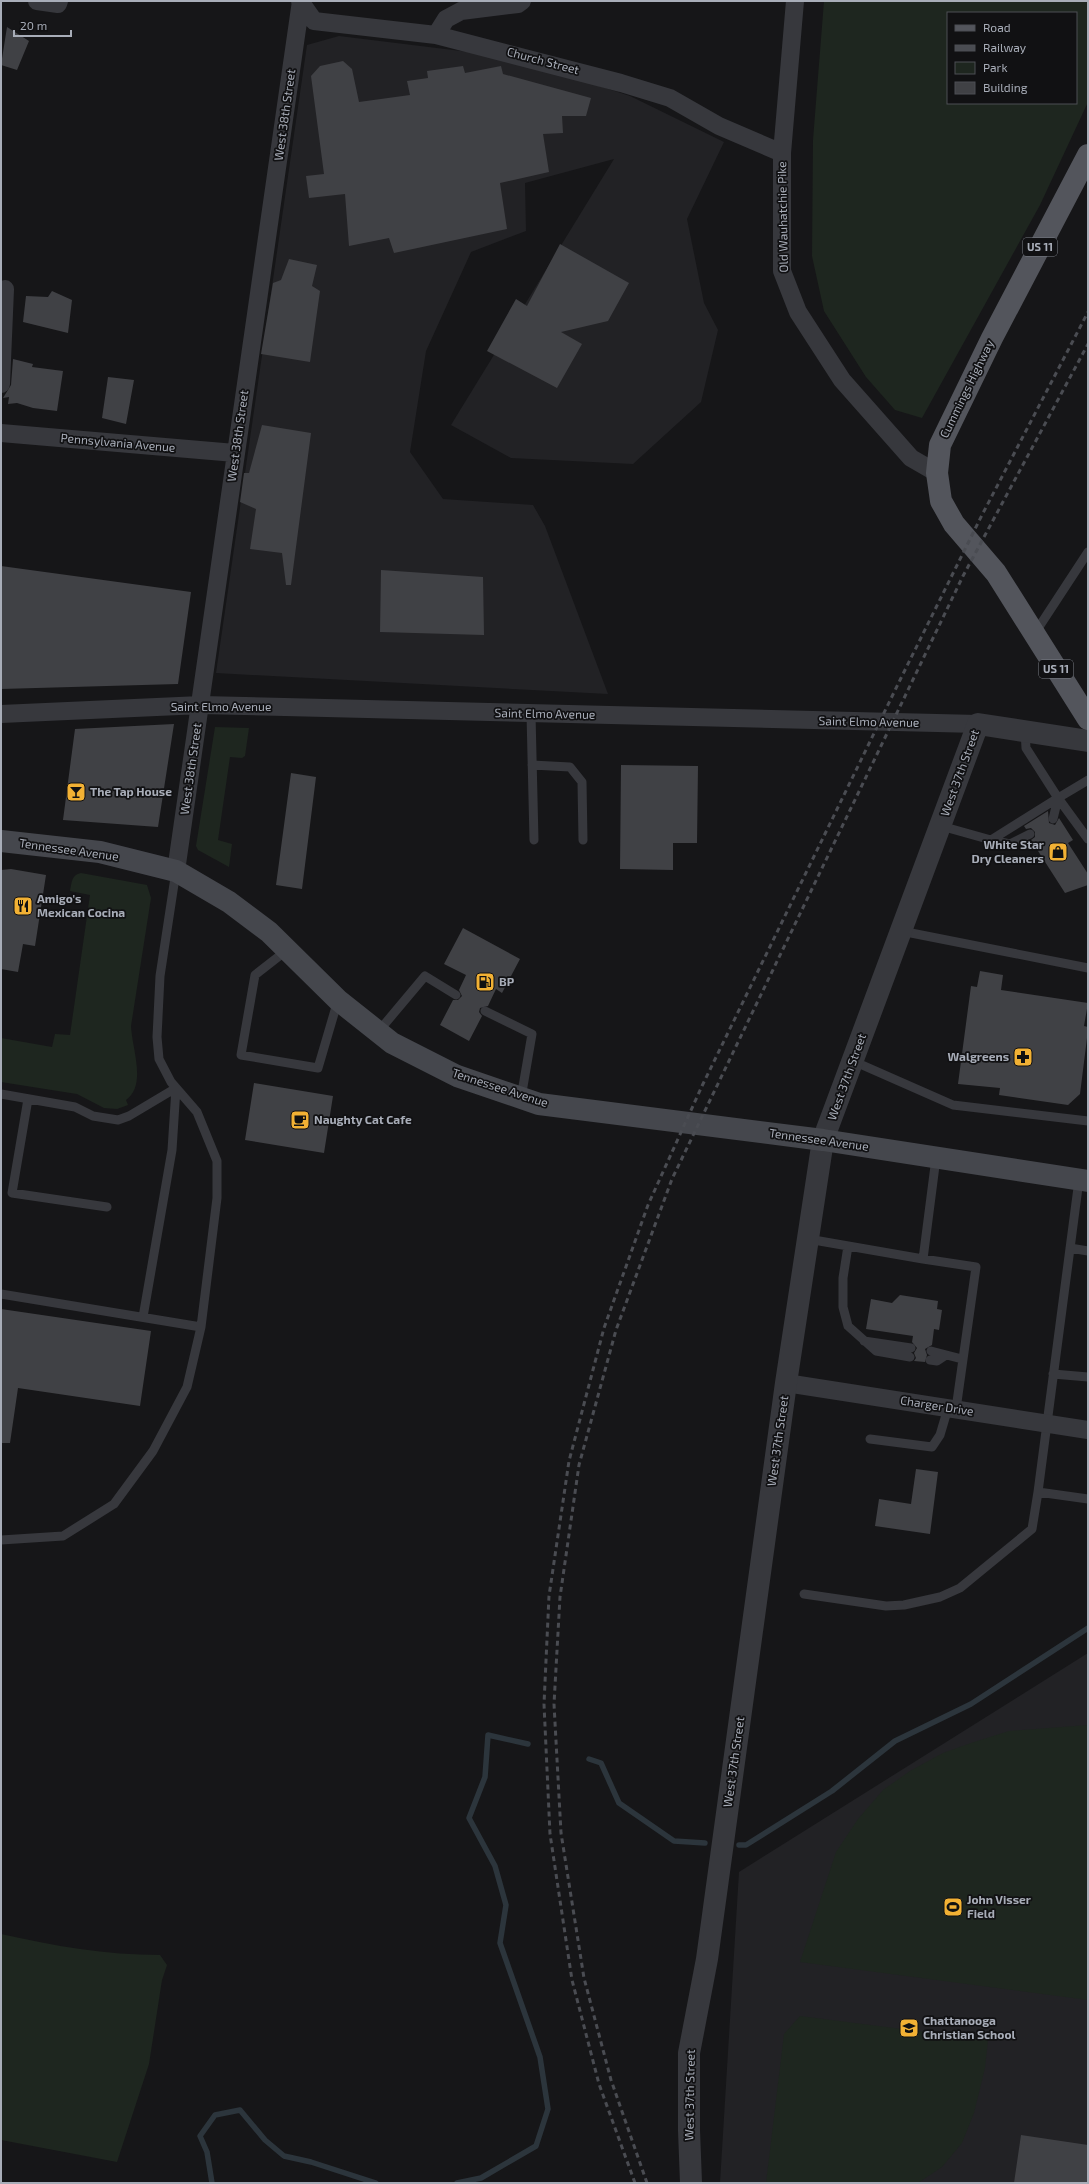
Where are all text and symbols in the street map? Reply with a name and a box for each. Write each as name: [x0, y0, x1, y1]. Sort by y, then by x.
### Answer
scale bar: [14, 12, 71, 38]
legend: [947, 12, 1077, 104]
text: 20 m: [20, 18, 47, 32]
text: Road: [983, 20, 1011, 34]
text: Railway: [983, 40, 1027, 54]
street label: Church Street: [506, 44, 581, 77]
text: Park: [983, 60, 1008, 74]
street label: West 38th Street: [271, 68, 297, 162]
text: Building: [983, 80, 1028, 94]
street label: Old Wauhatchie Pike: [774, 161, 790, 273]
road number: US 11: [1023, 238, 1057, 256]
street label: Cummings Highway: [936, 337, 996, 440]
street label: West 38th Street: [224, 389, 250, 483]
street label: Pennsylvania Avenue: [60, 430, 176, 454]
road number: US 11: [1039, 660, 1073, 678]
street label: Saint Elmo Avenue: [171, 699, 271, 713]
street label: Saint Elmo Avenue: [495, 705, 595, 721]
street label: Saint Elmo Avenue: [819, 713, 919, 729]
street label: West 38th Street: [177, 722, 203, 816]
street label: West 37th Street: [937, 727, 981, 818]
bar icon: The Tap House: [65, 781, 87, 803]
place label: The Tap House: [90, 784, 172, 798]
street label: Tennessee Avenue: [19, 835, 120, 863]
place label: White Star Dry Cleaners: [971, 837, 1044, 866]
shop icon: White Star Dry Cleaners: [1047, 841, 1069, 863]
place label: Amigo's Mexican Cocina: [37, 891, 125, 919]
restaurant icon: Amigo's Mexican Cocina: [12, 895, 34, 917]
fuel station icon: BP: [474, 971, 496, 993]
place label: BP: [499, 974, 515, 988]
street label: West 37th Street: [824, 1031, 868, 1122]
pharmacy icon: Walgreens: [1012, 1046, 1034, 1068]
place label: Walgreens: [948, 1049, 1009, 1063]
street label: Tennessee Avenue: [451, 1065, 550, 1109]
cafe icon: Naughty Cat Cafe: [289, 1109, 311, 1131]
place label: Naughty Cat Cafe: [314, 1112, 412, 1127]
street label: Tennessee Avenue: [769, 1125, 870, 1153]
street label: Charger Drive: [900, 1392, 975, 1418]
street label: West 37th Street: [764, 1394, 790, 1487]
street label: West 37th Street: [720, 1715, 746, 1808]
place label: John Visser Field: [967, 1892, 1031, 1920]
sports icon: John Visser Field: [942, 1896, 964, 1918]
place label: Chattanooga Christian School: [923, 2013, 1015, 2041]
school or university icon: Chattanooga Christian School: [898, 2017, 920, 2039]
street label: West 37th Street: [681, 2049, 697, 2141]

